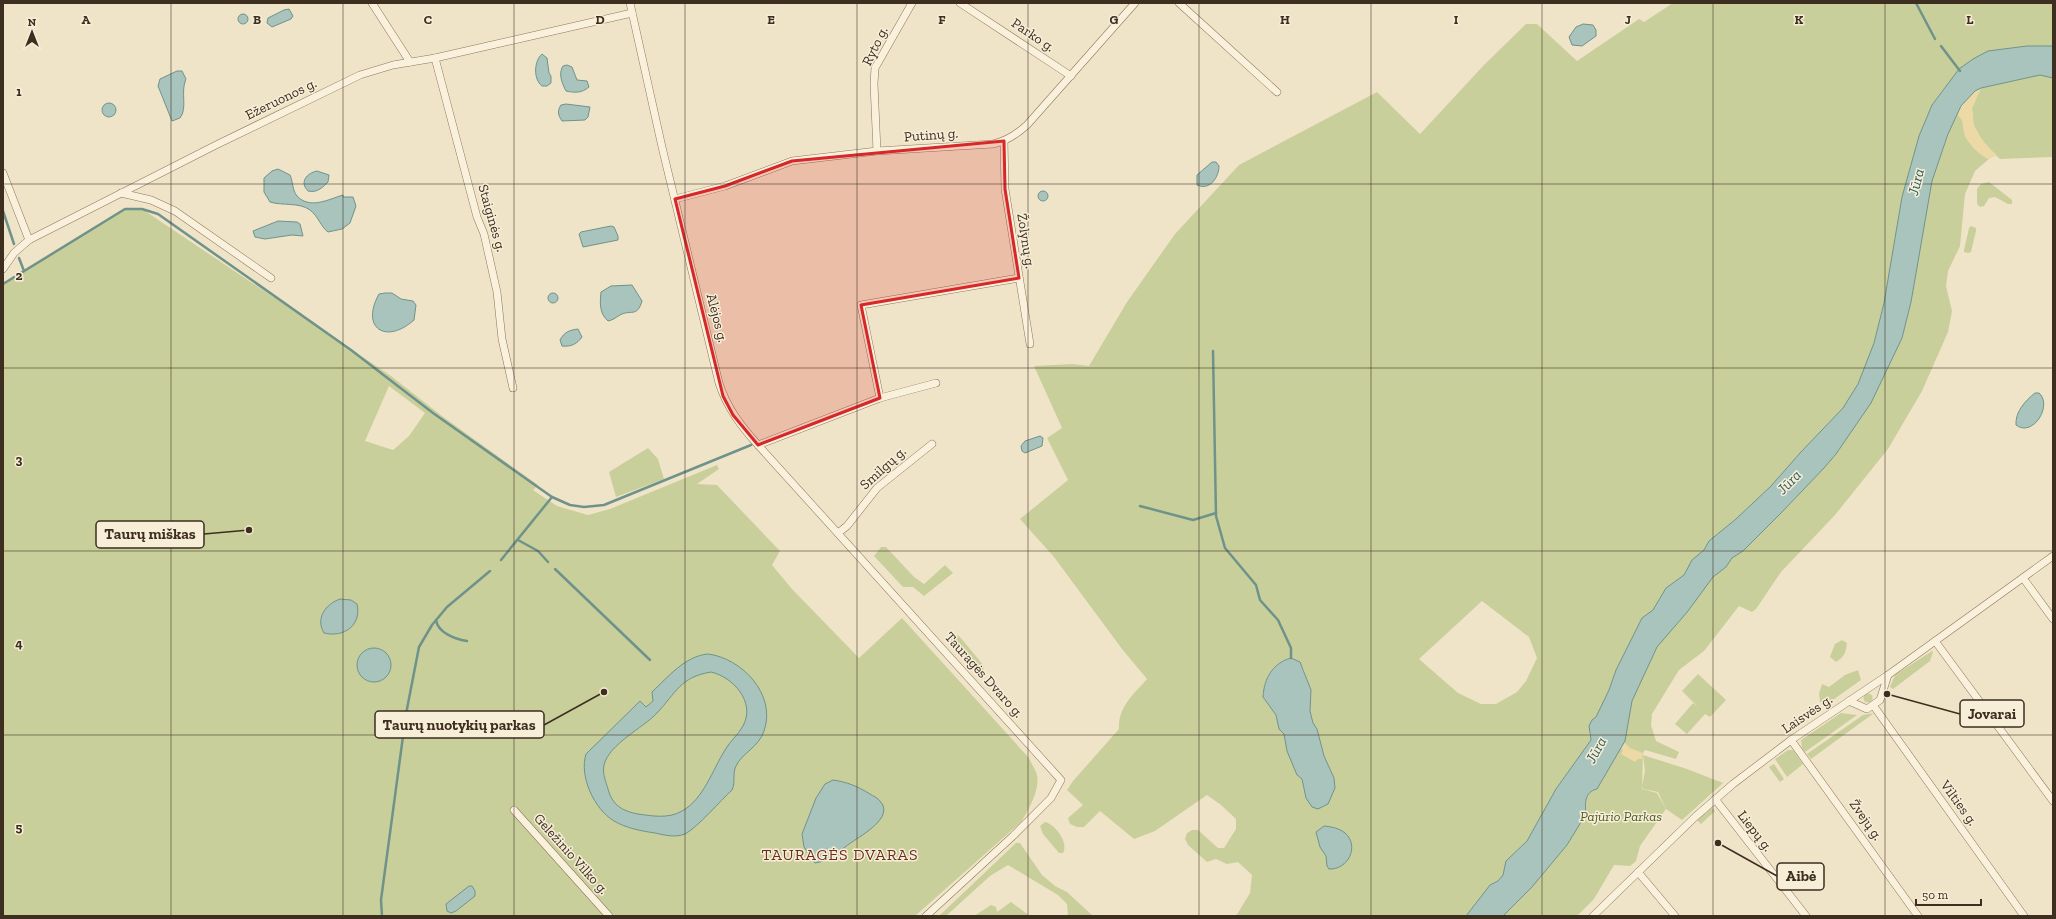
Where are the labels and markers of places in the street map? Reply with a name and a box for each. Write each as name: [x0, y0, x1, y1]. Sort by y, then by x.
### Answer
callout: Taurų miškas: [96, 521, 204, 548]
callout: Jovarai: [1960, 700, 2024, 727]
callout: Taurų nuotykių parkas: [375, 711, 544, 738]
callout: Aibė: [1777, 863, 1824, 890]

